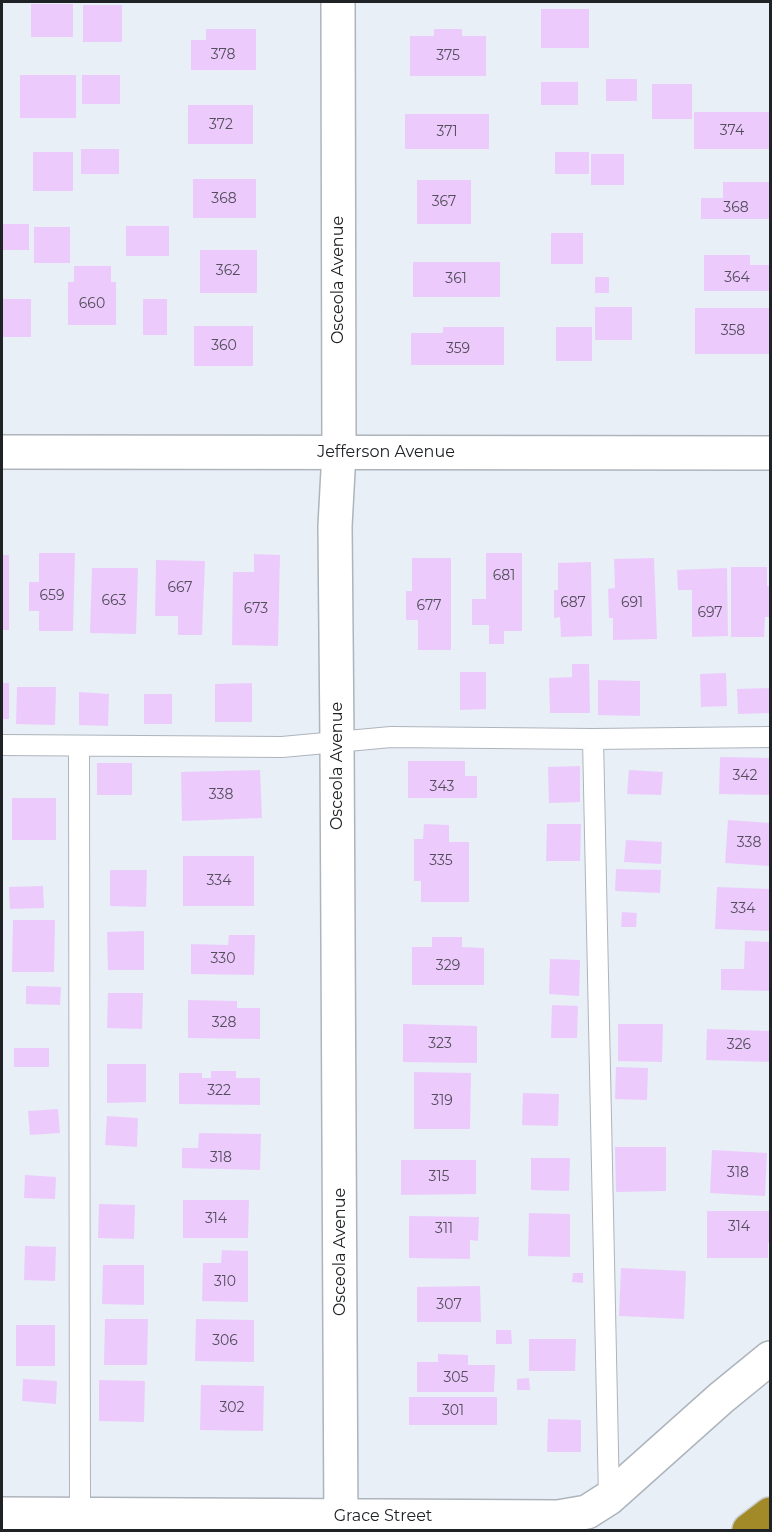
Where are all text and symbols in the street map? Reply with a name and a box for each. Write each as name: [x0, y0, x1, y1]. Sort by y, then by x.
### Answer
house number: 378: [211, 47, 235, 63]
house number: 375: [436, 48, 460, 64]
house number: 372: [209, 117, 233, 133]
house number: 374: [720, 123, 744, 139]
house number: 371: [436, 124, 458, 140]
house number: 368: [211, 191, 237, 207]
house number: 367: [432, 194, 456, 210]
house number: 368: [723, 200, 749, 216]
street label: Osceola Avenue: [328, 216, 348, 344]
house number: 362: [216, 263, 240, 279]
house number: 364: [724, 270, 750, 286]
house number: 361: [445, 271, 467, 287]
house number: 660: [79, 296, 105, 312]
house number: 358: [721, 323, 745, 339]
house number: 360: [211, 338, 237, 354]
house number: 359: [446, 341, 470, 357]
street label: Jefferson Avenue: [317, 442, 455, 462]
house number: 681: [493, 568, 515, 584]
house number: 667: [167, 580, 193, 596]
house number: 659: [40, 588, 64, 604]
house number: 663: [102, 593, 126, 609]
house number: 687: [560, 595, 586, 611]
house number: 691: [621, 595, 643, 611]
house number: 677: [417, 598, 441, 614]
house number: 673: [244, 601, 268, 617]
house number: 697: [697, 605, 723, 621]
street label: Osceola Avenue: [327, 702, 347, 830]
house number: 342: [732, 768, 758, 784]
house number: 343: [430, 779, 454, 795]
house number: 338: [209, 787, 233, 803]
house number: 338: [737, 835, 761, 851]
house number: 335: [429, 853, 453, 869]
house number: 334: [207, 873, 231, 889]
house number: 334: [731, 901, 755, 917]
house number: 330: [211, 951, 235, 967]
house number: 329: [436, 958, 460, 974]
house number: 328: [212, 1015, 236, 1031]
house number: 323: [428, 1036, 452, 1052]
house number: 326: [727, 1037, 751, 1053]
house number: 322: [207, 1083, 231, 1099]
house number: 319: [431, 1093, 453, 1109]
house number: 318: [210, 1150, 232, 1166]
house number: 318: [727, 1165, 749, 1181]
house number: 315: [429, 1169, 449, 1185]
street label: Osceola Avenue: [330, 1188, 350, 1316]
house number: 314: [205, 1211, 227, 1227]
house number: 314: [728, 1219, 750, 1235]
house number: 311: [435, 1221, 453, 1237]
house number: 310: [214, 1274, 236, 1290]
house number: 307: [436, 1297, 462, 1313]
house number: 306: [212, 1333, 238, 1349]
house number: 305: [443, 1370, 469, 1386]
house number: 302: [219, 1400, 245, 1416]
house number: 301: [442, 1403, 464, 1419]
street label: Grace Street: [334, 1506, 432, 1526]

